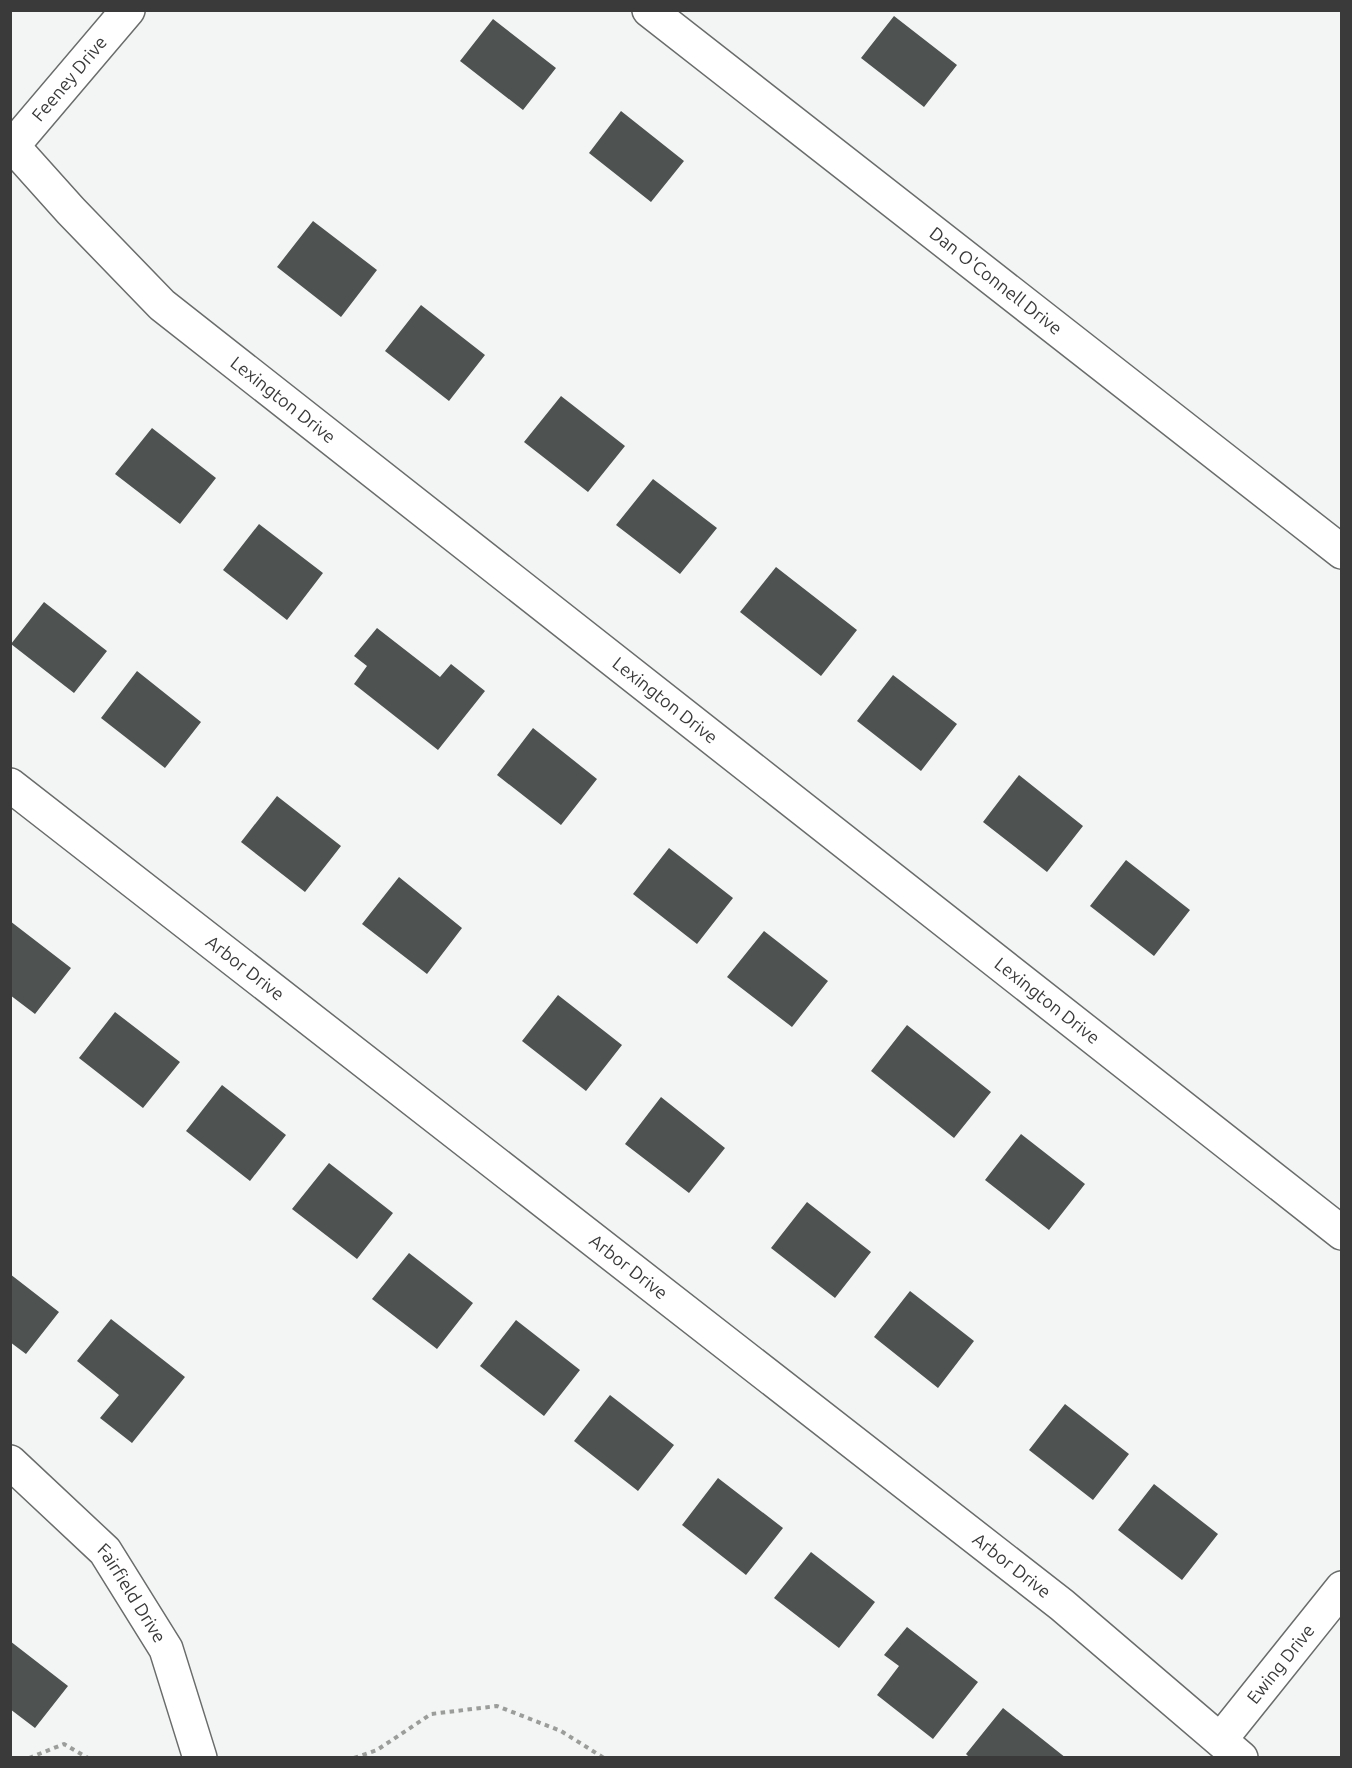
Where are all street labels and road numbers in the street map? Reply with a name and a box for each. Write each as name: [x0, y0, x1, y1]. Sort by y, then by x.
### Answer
street label: Feeney Drive: [27, 32, 110, 125]
street label: Dan O'Connell Drive: [926, 222, 1066, 338]
street label: Lexington Drive: [227, 352, 340, 447]
street label: Lexington Drive: [609, 652, 722, 747]
street label: Arbor Drive: [203, 931, 289, 1004]
street label: Lexington Drive: [991, 953, 1104, 1048]
street label: Arbor Drive: [586, 1230, 672, 1303]
street label: Arbor Drive: [969, 1528, 1055, 1601]
street label: Fairfield Drive: [94, 1539, 170, 1646]
street label: Ewing Drive: [1243, 1620, 1318, 1707]

